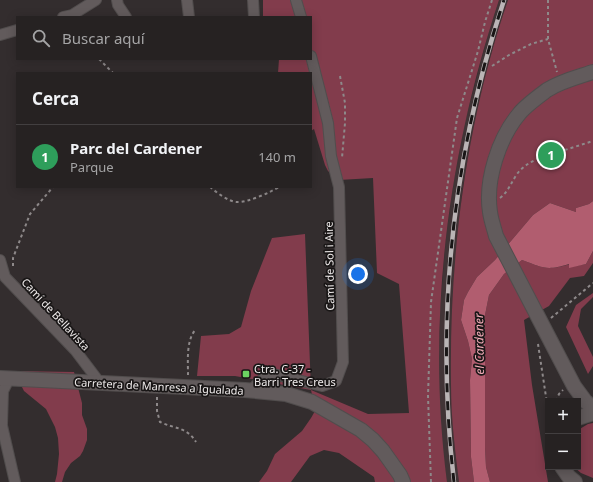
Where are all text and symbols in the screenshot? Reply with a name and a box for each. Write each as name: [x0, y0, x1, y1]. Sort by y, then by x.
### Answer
search box: [16, 16, 312, 60]
icon: search: [30, 27, 52, 49]
text: Buscar aquí: [62, 28, 145, 48]
text: Cerca: [32, 87, 79, 110]
text: Parc del Cardener: [70, 138, 202, 158]
pin: 1: [538, 140, 564, 170]
text: 1: [41, 148, 49, 166]
text: 140 m: [258, 148, 296, 166]
text: Parque: [70, 158, 114, 176]
street label: Camí de Sol i Aire: [321, 221, 337, 311]
your location: [348, 264, 368, 284]
street label: Camí de Bellavista: [18, 275, 94, 353]
water label: el Cardener: [470, 312, 488, 375]
place label: Ctra. C-37 - Barri Tres Creus: [254, 361, 336, 389]
marker: Ctra. C-37 - Barri Tres Creus: [241, 369, 251, 379]
street label: Carretera de Manresa a Igualada: [74, 374, 244, 398]
map controls: [545, 398, 581, 470]
button: +: [545, 398, 581, 434]
button: −: [545, 434, 581, 470]

